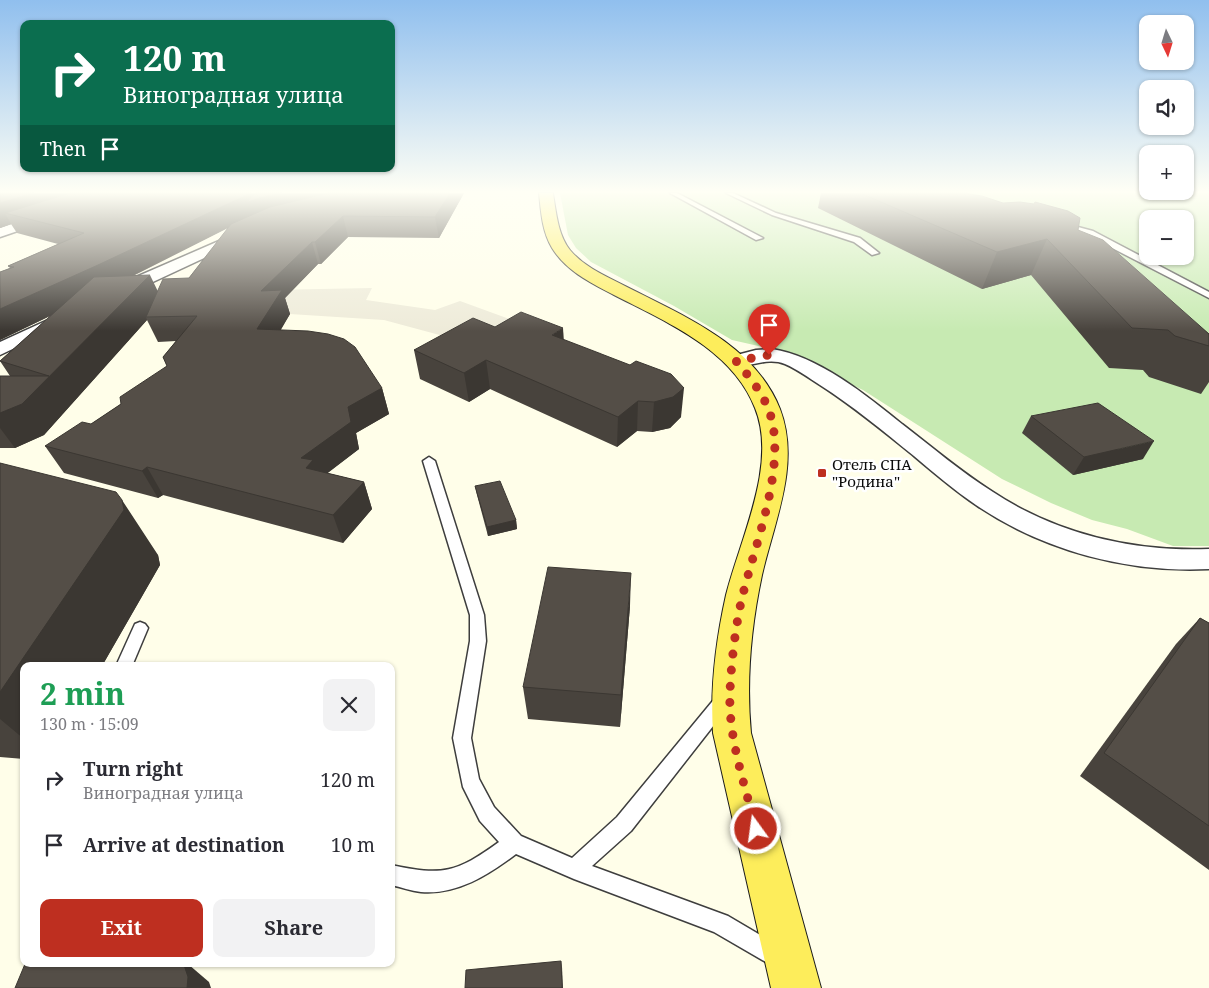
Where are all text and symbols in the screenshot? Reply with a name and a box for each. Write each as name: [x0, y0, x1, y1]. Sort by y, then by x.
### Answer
north arrow: [1139, 15, 1194, 70]
map controls: [1139, 15, 1194, 265]
text: 120 m: [123, 34, 226, 81]
icon: right: [40, 40, 105, 105]
text: Виноградная улица: [123, 79, 344, 109]
button: sound: [1139, 80, 1194, 135]
icon: arrive: [96, 135, 124, 163]
text: Then: [40, 136, 86, 162]
button: +: [1139, 145, 1194, 200]
button: −: [1139, 210, 1194, 265]
pin: [748, 304, 790, 355]
icon: arrive: [755, 311, 783, 339]
place label: Отель СПА "Родина": [832, 454, 912, 491]
marker: Отель СПА "Родина": [816, 467, 828, 479]
text: 2 min: [40, 673, 125, 714]
button: close: [323, 679, 375, 731]
text: 130 m · 15:09: [40, 713, 139, 735]
text: Turn right: [83, 756, 183, 782]
icon: right: [40, 766, 68, 794]
text: 120 m: [320, 767, 375, 793]
text: Виноградная улица: [83, 782, 244, 804]
position arrow: [729, 802, 781, 854]
icon: arrive: [40, 831, 68, 859]
text: Arrive at destination: [83, 832, 285, 858]
text: 10 m: [331, 832, 375, 858]
button: Exit: [40, 899, 203, 957]
button: Share: [213, 899, 375, 957]

